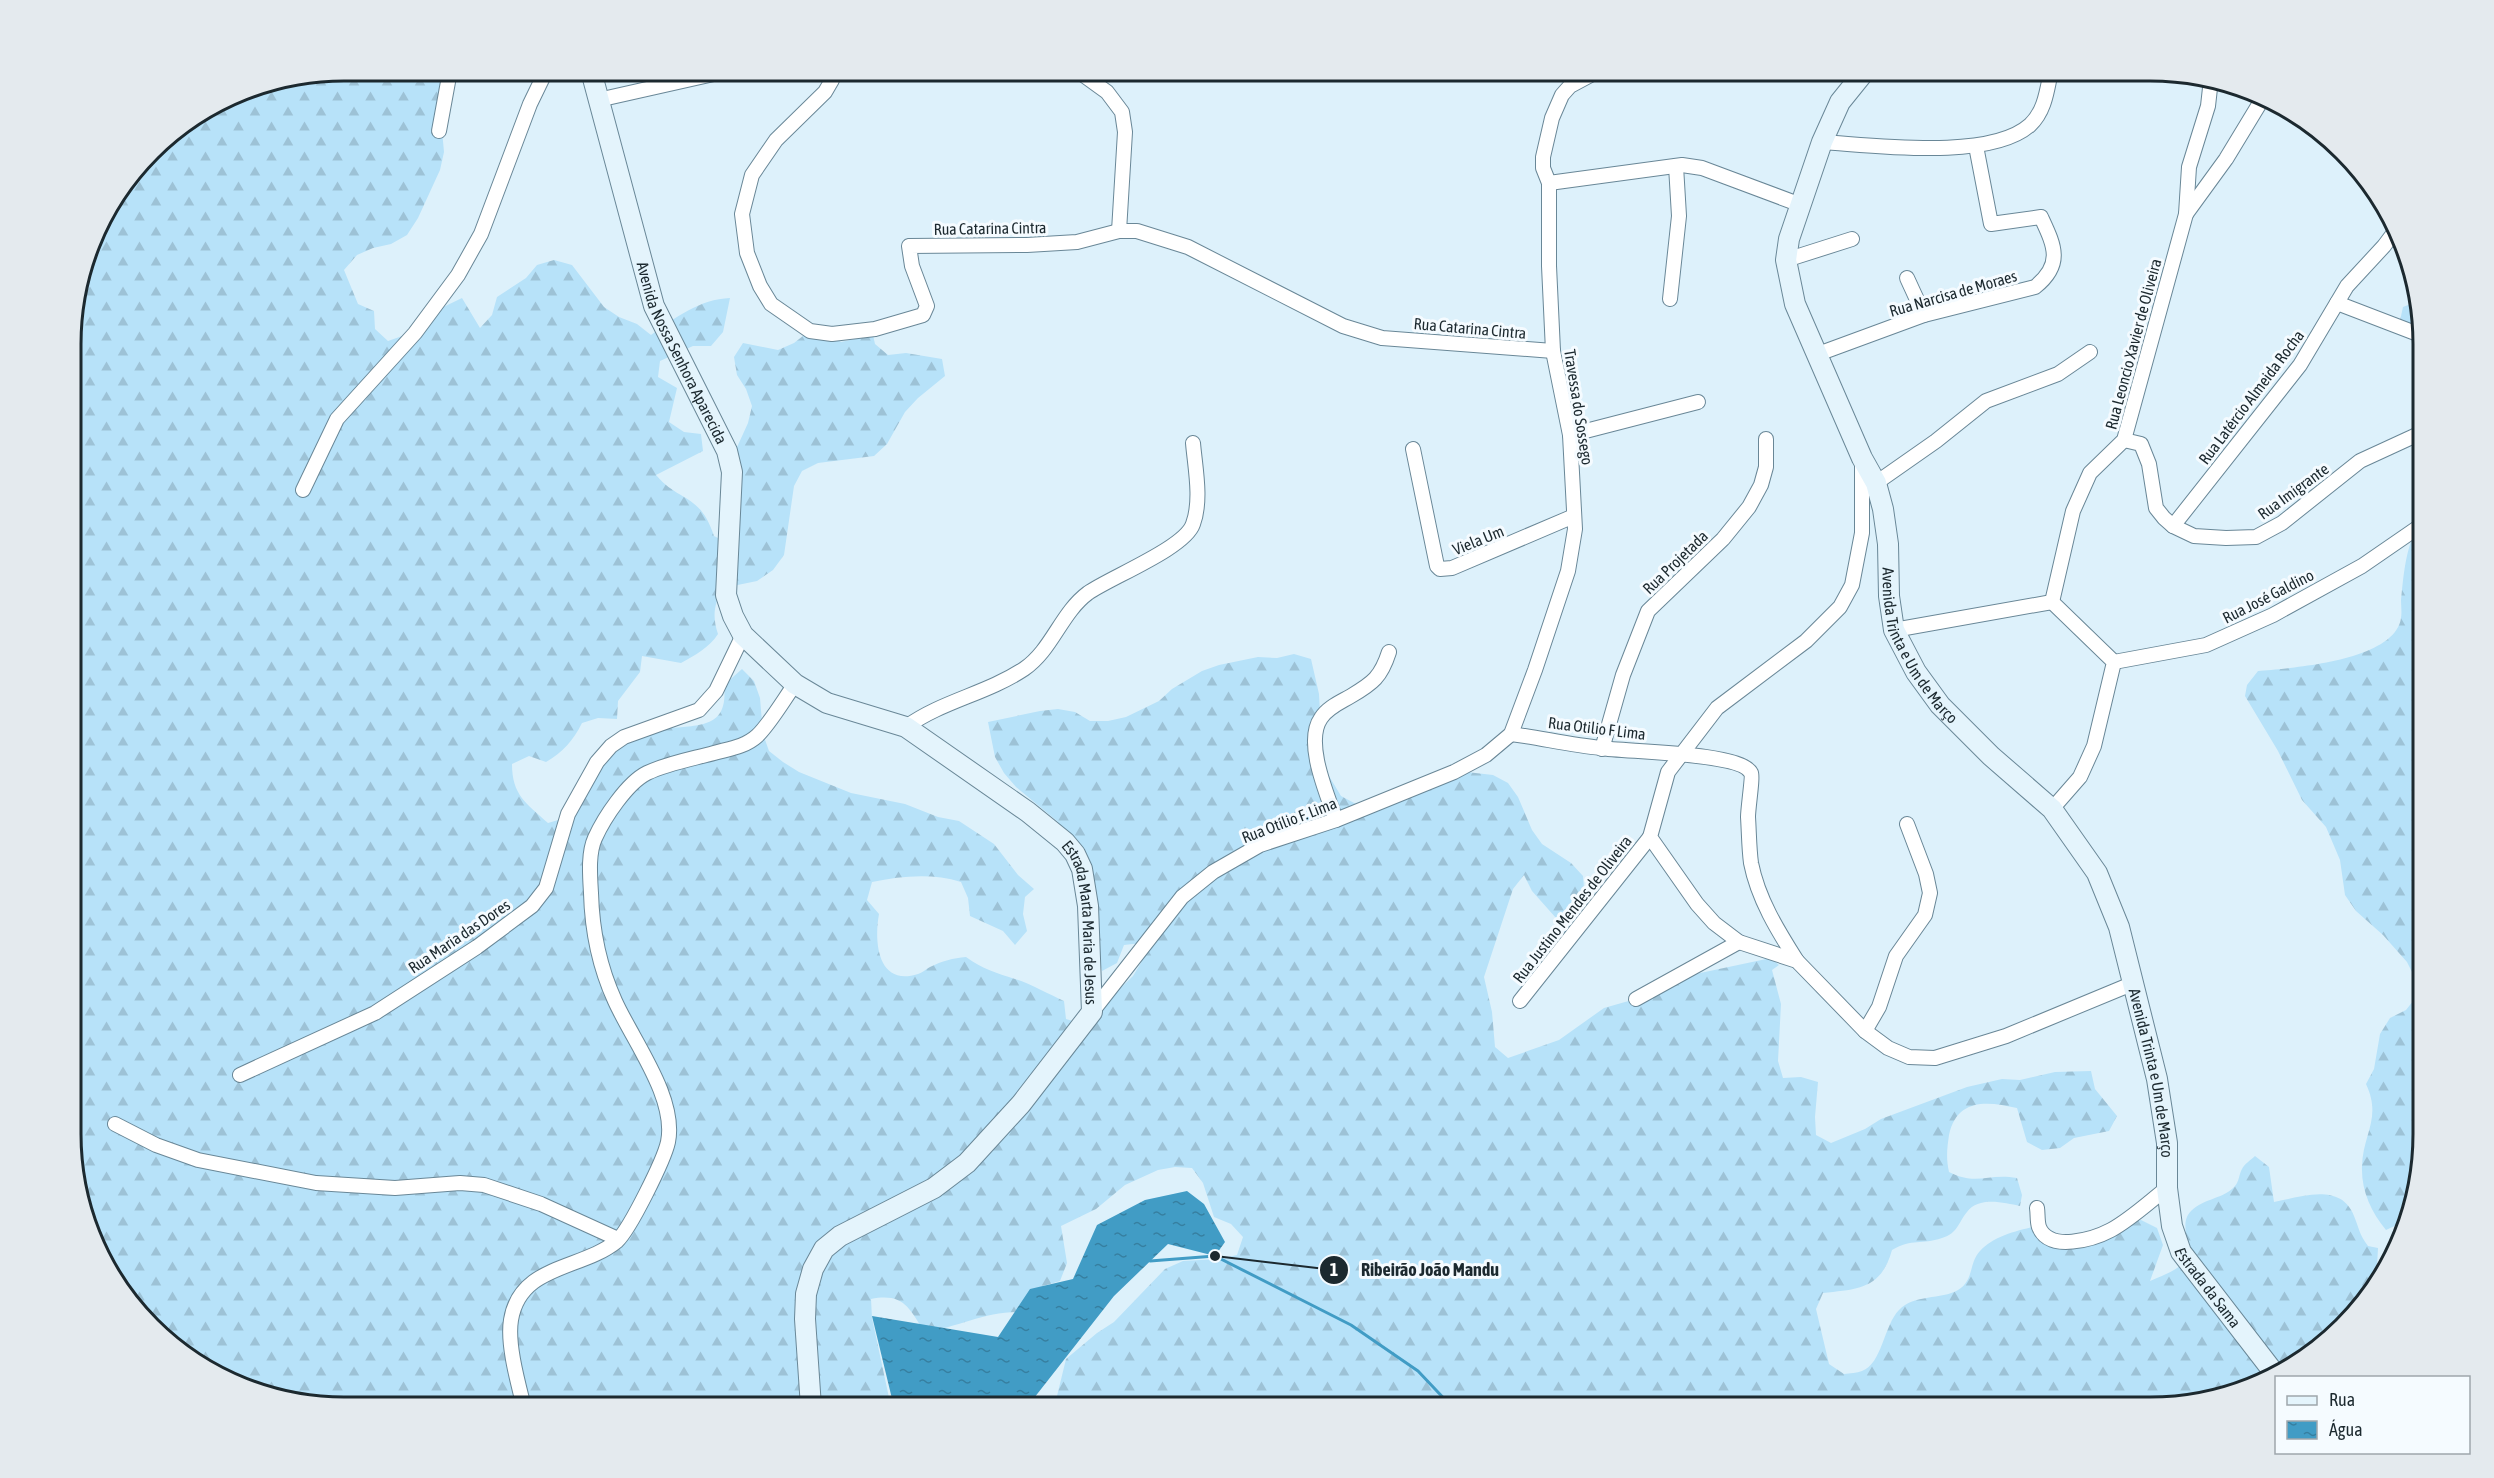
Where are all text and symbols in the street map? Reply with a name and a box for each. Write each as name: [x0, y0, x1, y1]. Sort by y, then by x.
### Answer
street label: Rua Catarina Cintra: [933, 218, 1047, 238]
street label: Rua Leoncio Xavier de Oliveira: [2102, 257, 2164, 431]
street label: Avenida Nossa Senhora Aparecida: [633, 260, 731, 447]
street label: Rua Narcisa de Moraes: [1887, 266, 2019, 320]
street label: Rua Catarina Cintra: [1413, 314, 1527, 342]
street label: Rua Latércio Almeida Rocha: [2195, 326, 2307, 468]
street label: Travessa do Sossego: [1560, 348, 1597, 466]
street label: Rua Imigrante: [2254, 459, 2332, 523]
street label: Viela Um: [1450, 522, 1506, 558]
street label: Rua Projetada: [1639, 527, 1712, 598]
street label: Rua José Galdino: [2220, 565, 2316, 627]
street label: Avenida Trinta e Um de Março: [1879, 567, 1962, 727]
street label: Rua Otilio F Lima: [1547, 713, 1647, 743]
street label: Rua Otílio F. Lima: [1239, 794, 1339, 846]
street label: Rua Justino Mendes de Oliveira: [1509, 832, 1635, 986]
street label: Estrada Marta Maria de Jesus: [1058, 837, 1101, 1005]
street label: Rua Maria das Dores: [405, 895, 513, 977]
street label: Avenida Trinta e Um de Março: [2126, 986, 2176, 1158]
street label: Estrada da Sama: [2171, 1245, 2245, 1331]
callout: Ribeirão João Mandu: [1319, 1252, 1511, 1288]
text: 1: [1330, 1259, 1338, 1280]
text: Ribeirão João Mandu: [1361, 1259, 1499, 1280]
legend: [2275, 1376, 2470, 1454]
text: Rua: [2329, 1389, 2355, 1410]
text: Água: [2329, 1419, 2363, 1440]

